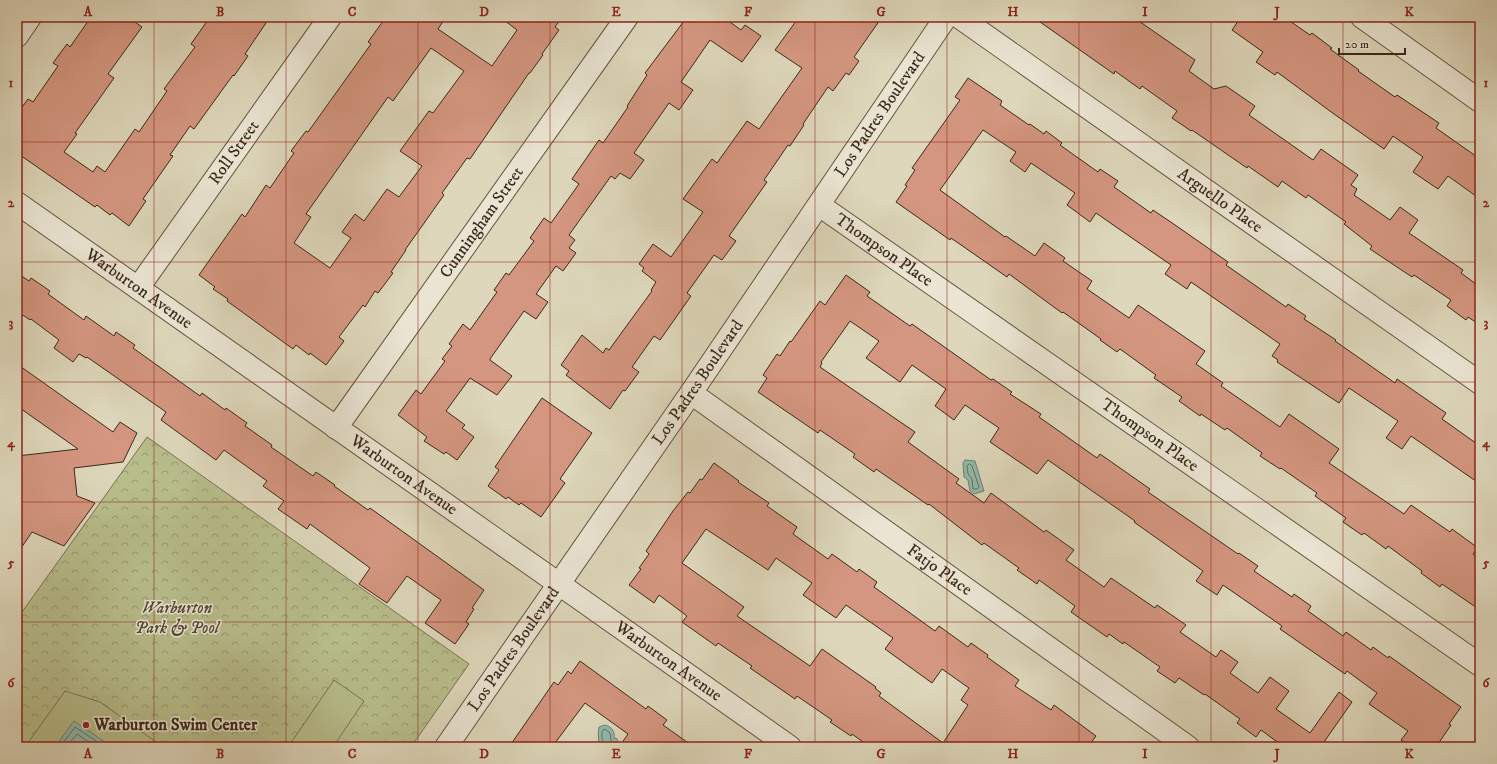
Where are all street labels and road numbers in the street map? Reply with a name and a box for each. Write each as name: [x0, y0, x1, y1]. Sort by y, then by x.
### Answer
street label: Los Padres Boulevard: [829, 47, 931, 182]
street label: Roll Street: [204, 116, 265, 189]
street label: Cunningham Street: [435, 162, 529, 282]
street label: Arguello Place: [1173, 163, 1267, 238]
street label: Thompson Place: [831, 208, 937, 292]
street label: Warburton Avenue: [80, 243, 197, 334]
street label: Los Padres Boulevard: [647, 315, 749, 449]
street label: Thompson Place: [1097, 393, 1203, 477]
street label: Warburton Avenue: [345, 429, 462, 520]
street label: Fatjo Place: [902, 539, 976, 601]
street label: Los Padres Boulevard: [463, 582, 565, 716]
street label: Warburton Avenue: [610, 615, 726, 707]

